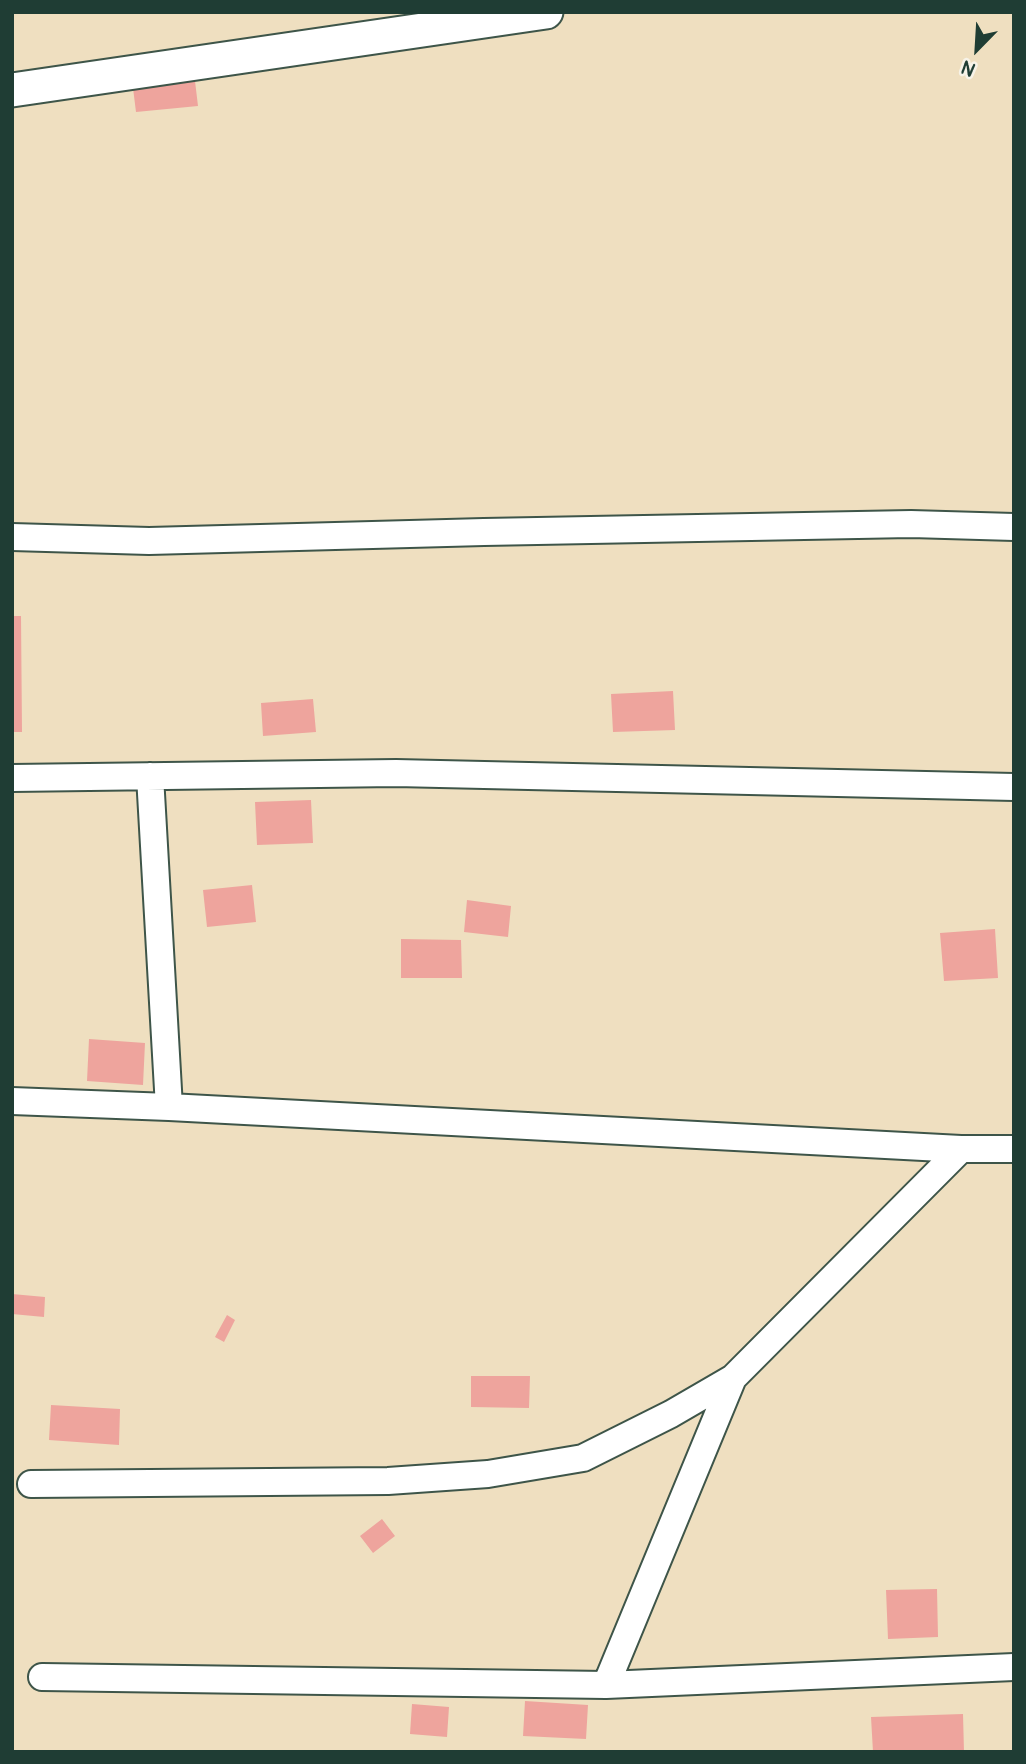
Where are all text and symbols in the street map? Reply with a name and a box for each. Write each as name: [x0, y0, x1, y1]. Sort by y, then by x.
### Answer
north arrow: [942, 14, 1012, 84]
text: N: [958, 55, 979, 82]

